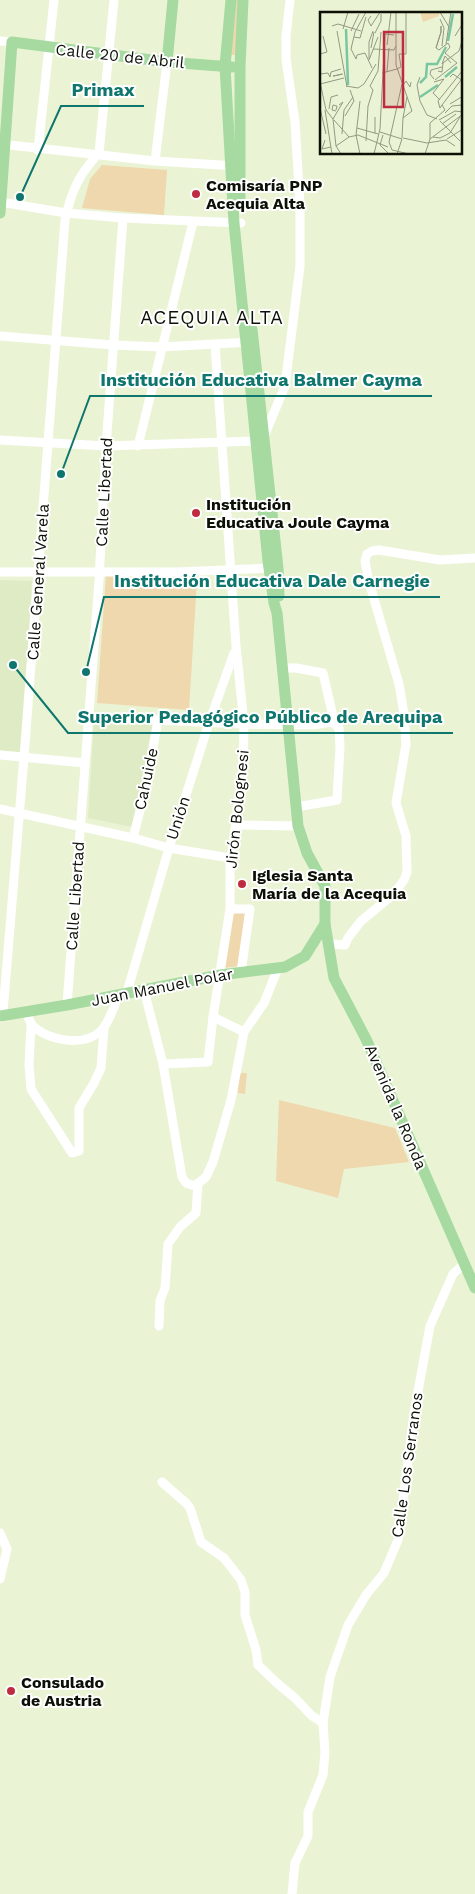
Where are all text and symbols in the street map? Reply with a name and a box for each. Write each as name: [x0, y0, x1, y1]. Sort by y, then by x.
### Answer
inset map: [320, 12, 462, 155]
street label: Calle 20 de Abril: [55, 40, 186, 72]
callout: Primax: [61, 73, 144, 106]
text: Primax: [72, 79, 135, 100]
place label: Comisaría PNP Acequia Alta: [206, 176, 323, 213]
marker: Comisaría PNP Acequia Alta: [190, 188, 202, 200]
district label: ACEQUIA ALTA: [140, 306, 284, 329]
callout: Institución Educativa Balmer Cayma: [90, 363, 432, 396]
text: Institución Educativa Balmer Cayma: [100, 369, 422, 390]
street label: Calle Libertad: [92, 437, 116, 547]
place label: Institución Educativa Joule Cayma: [206, 495, 390, 532]
street label: Calle General Varela: [23, 503, 53, 661]
marker: Institución Educativa Joule Cayma: [190, 507, 202, 519]
callout: Institución Educativa Dale Carnegie: [104, 564, 440, 597]
text: Institución Educativa Dale Carnegie: [114, 570, 430, 591]
callout: Superior Pedagógico Público de Arequipa: [68, 700, 453, 733]
text: Superior Pedagógico Público de Arequipa: [78, 706, 443, 727]
street label: Cahuide: [130, 746, 162, 812]
street label: Jirón Bolognesi: [221, 749, 253, 869]
street label: Unión: [162, 794, 194, 842]
street label: Calle Libertad: [62, 841, 88, 951]
place label: Iglesia Santa María de la Acequia: [252, 866, 407, 903]
marker: Iglesia Santa María de la Acequia: [236, 878, 248, 890]
street label: Juan Manuel Polar: [89, 964, 235, 1010]
street label: Avenida la Ronda: [361, 1042, 431, 1172]
street label: Calle Los Serranos: [387, 1391, 427, 1539]
place label: Consulado de Austria: [21, 1673, 104, 1710]
marker: Consulado de Austria: [5, 1685, 17, 1697]

